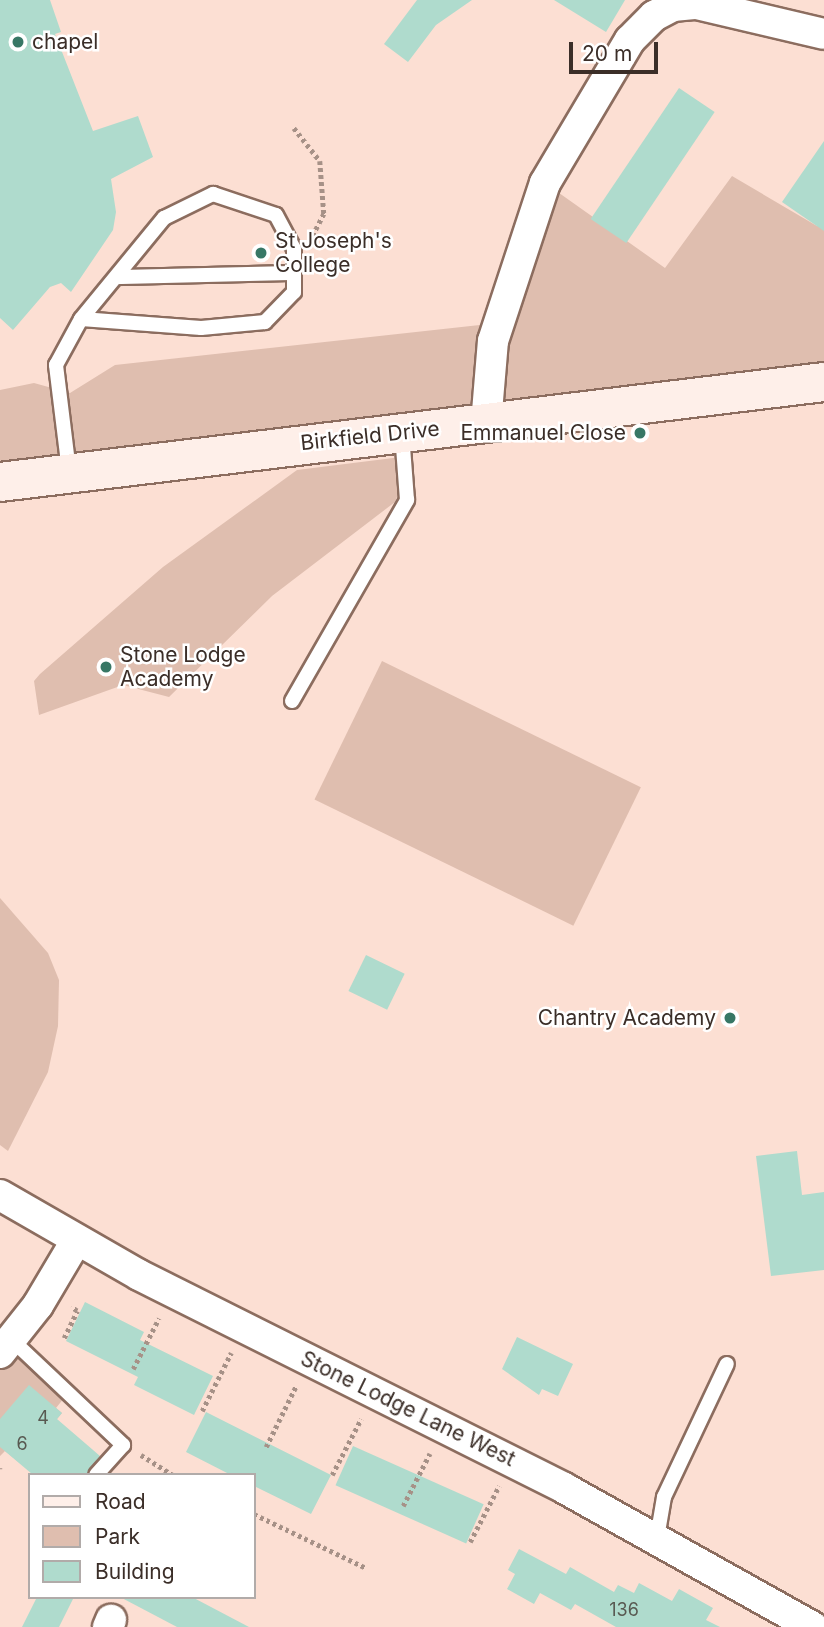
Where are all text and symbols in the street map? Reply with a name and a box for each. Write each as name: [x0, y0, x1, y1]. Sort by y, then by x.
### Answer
scale bar: [572, 28, 661, 72]
place label: chapel: [32, 29, 98, 55]
marker: chapel: [10, 34, 26, 50]
text: 20 m: [582, 41, 632, 66]
place label: St Joseph's College: [275, 228, 392, 278]
marker: St Joseph's College: [253, 245, 269, 261]
street label: Birkfield Drive: [299, 416, 441, 456]
place label: Emmanuel Close: [460, 420, 626, 446]
marker: Emmanuel Close: [632, 425, 648, 441]
place label: Stone Lodge Academy: [120, 642, 246, 692]
marker: Stone Lodge Academy: [98, 659, 114, 675]
place label: Chantry Academy: [538, 1005, 716, 1031]
marker: Chantry Academy: [722, 1010, 738, 1026]
street label: Stone Lodge Lane West: [297, 1346, 519, 1472]
house number: 4: [37, 1407, 49, 1429]
house number: 6: [16, 1433, 28, 1455]
legend: [28, 1473, 256, 1599]
text: Road: [95, 1489, 146, 1514]
text: Park: [95, 1524, 140, 1549]
text: Building: [95, 1559, 175, 1584]
house number: 136: [609, 1599, 639, 1621]

